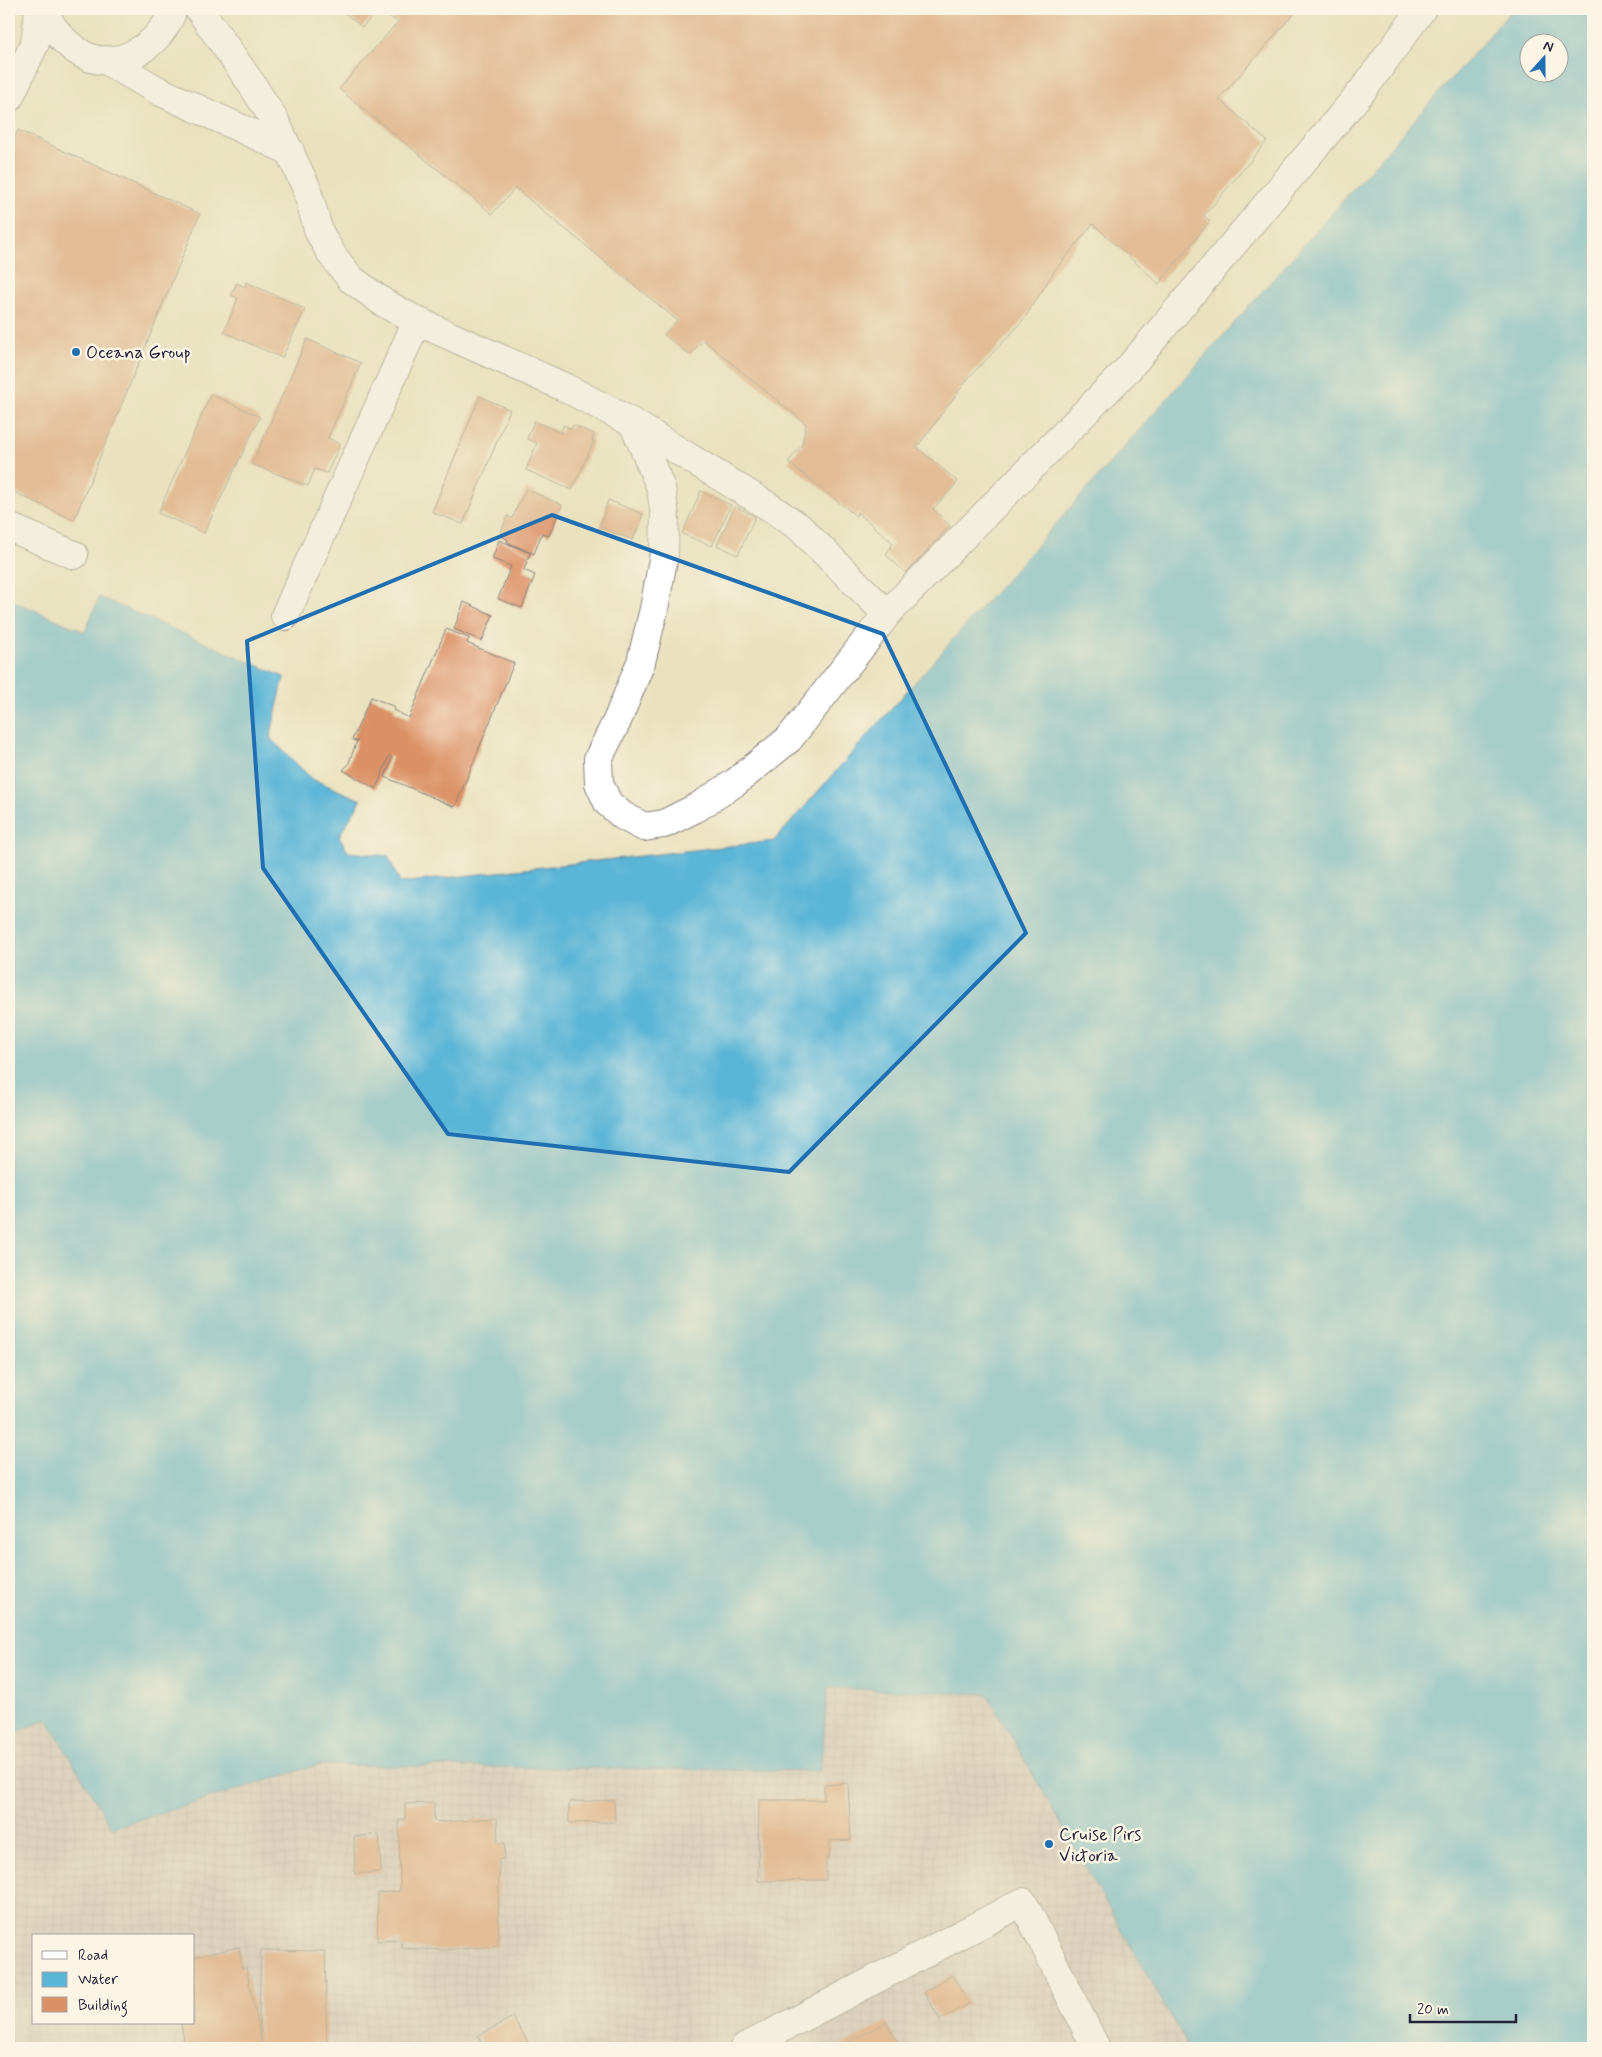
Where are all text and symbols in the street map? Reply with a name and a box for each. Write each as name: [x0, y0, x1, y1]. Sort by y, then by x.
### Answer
north arrow: [1520, 32, 1570, 82]
text: N: [1541, 37, 1556, 57]
place label: Oceana Group: [86, 341, 191, 365]
marker: Oceana Group: [70, 346, 82, 358]
place label: Cruise Pirs Victoria: [1059, 1823, 1141, 1868]
marker: Cruise Pirs Victoria: [1043, 1838, 1055, 1850]
legend: [32, 1934, 195, 2024]
text: Road: [78, 1946, 108, 1966]
text: Water: [78, 1970, 118, 1990]
scale bar: [1410, 1992, 1516, 2024]
text: Building: [78, 1996, 128, 2017]
text: 20 m: [1417, 2000, 1449, 2020]

